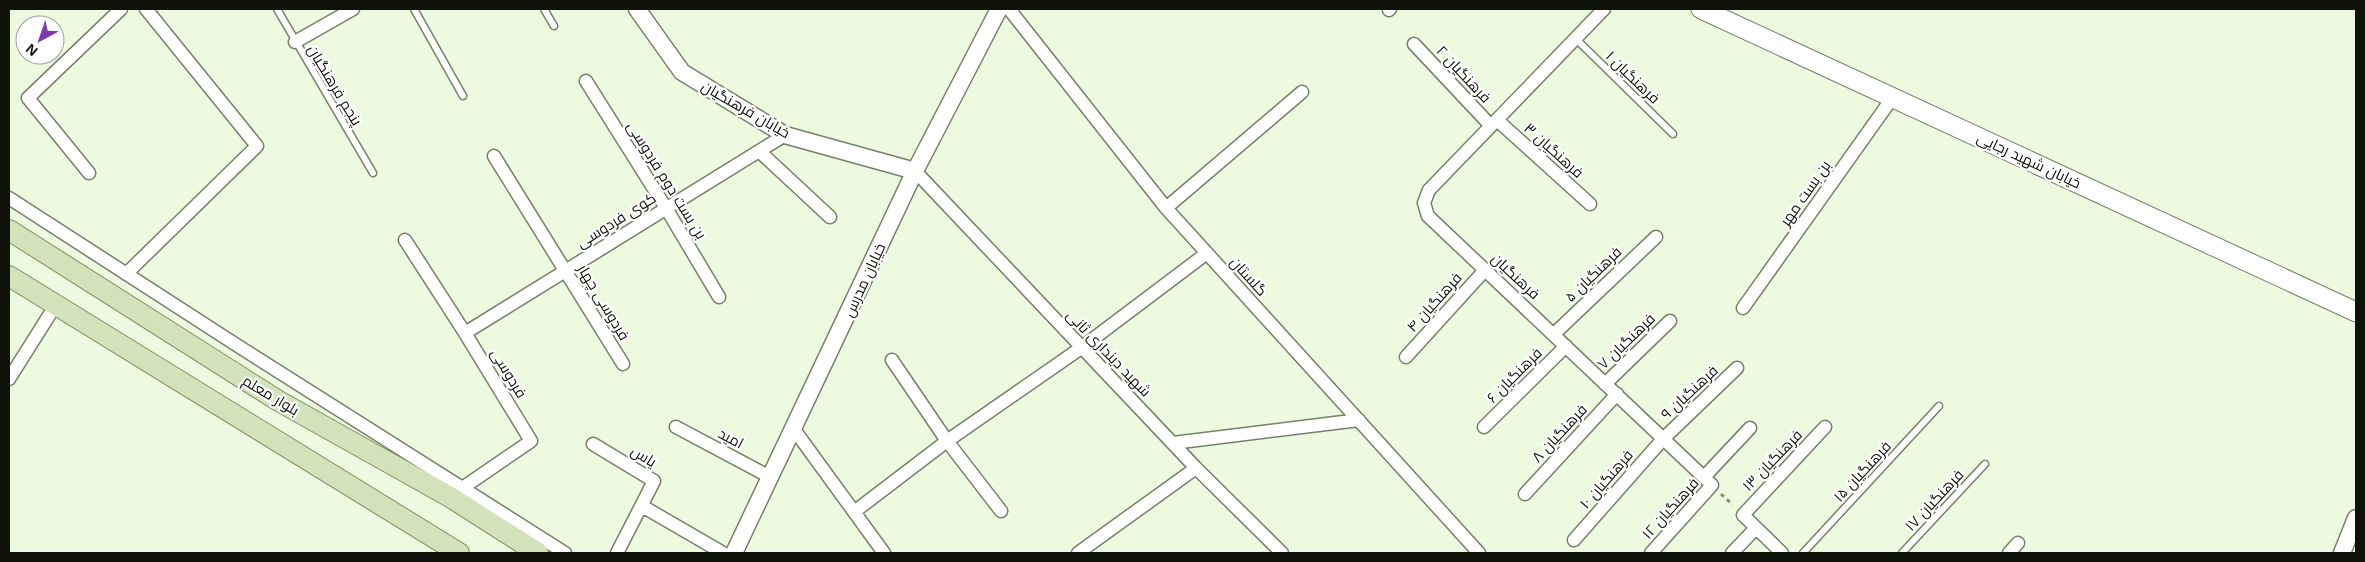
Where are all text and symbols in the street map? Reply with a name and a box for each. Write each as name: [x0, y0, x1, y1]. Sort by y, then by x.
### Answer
north arrow: [15, 15, 65, 65]
text: N: [23, 41, 41, 59]
street label: پنجم فرهنگیان: [303, 42, 366, 129]
street label: فرهنگیان ۲: [1432, 42, 1495, 107]
street label: فرهنگیان ۱: [1601, 47, 1663, 108]
street label: خیابان فرهنگیان: [698, 77, 793, 143]
street label: بن بست دوم فردوسی: [622, 118, 710, 243]
street label: فرهنگیان ۳: [1520, 119, 1587, 182]
street label: خیابان شهید رجایی: [1974, 128, 2084, 193]
street label: بن بست مهر: [1776, 157, 1835, 231]
street label: کوی فردوسی: [573, 189, 660, 253]
street label: خیابان مدرس: [839, 240, 890, 320]
street label: فرهنگیان ۵: [1561, 243, 1626, 306]
street label: فرهنگیان: [1487, 250, 1544, 304]
street label: گلستان: [1226, 253, 1271, 300]
street label: فردوسی چهار: [572, 260, 633, 344]
street label: فرهنگیان ۴: [1403, 269, 1466, 336]
street label: شهید دینداری ثانی: [1062, 306, 1155, 401]
street label: فرهنگیان ۷: [1594, 310, 1660, 374]
street label: فرهنگیان ۶: [1483, 344, 1546, 407]
street label: فردوسی: [486, 345, 530, 402]
street label: فرهنگیان ۹: [1657, 361, 1722, 424]
street label: بلوار معلم: [239, 371, 302, 420]
street label: فرهنگیان ۸: [1528, 401, 1592, 467]
street label: امید: [715, 424, 747, 452]
street label: فرهنگیان ۱۳: [1739, 426, 1807, 495]
street label: فرهنگیان ۱۵: [1830, 437, 1896, 506]
street label: یاس: [627, 442, 660, 472]
street label: فرهنگیان ۱۰: [1576, 446, 1638, 513]
street label: فرهنگیان ۱۷: [1901, 466, 1968, 536]
street label: فرهنگیان ۱۲: [1638, 474, 1703, 543]

